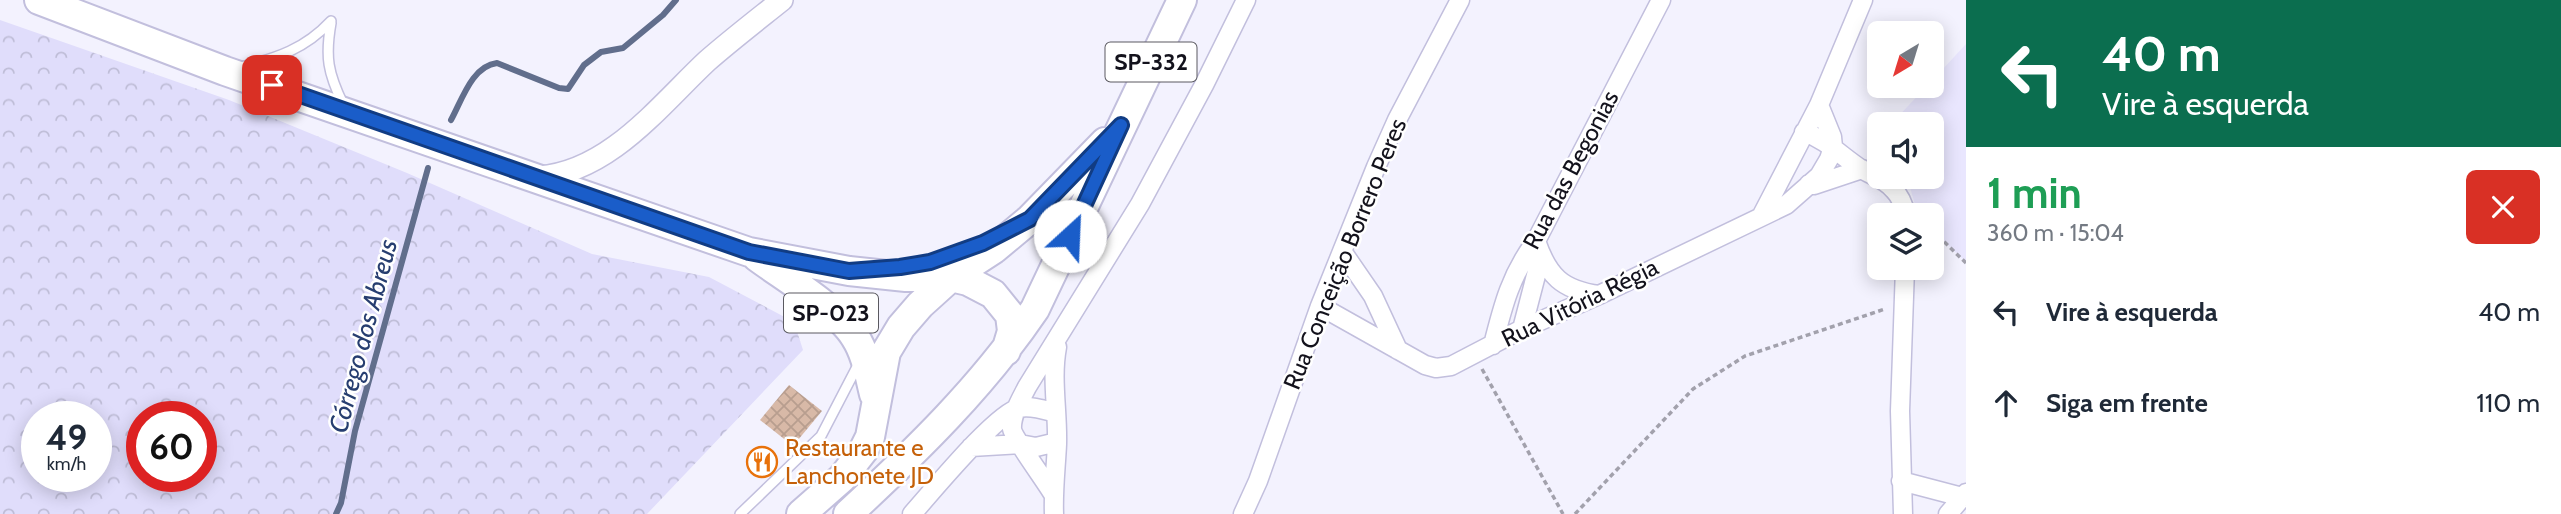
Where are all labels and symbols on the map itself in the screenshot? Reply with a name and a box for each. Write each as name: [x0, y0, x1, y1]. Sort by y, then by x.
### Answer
north arrow: [1867, 21, 1944, 98]
road number: SP-332: [1106, 43, 1196, 82]
pin: [242, 55, 302, 115]
street label: Rua das Begonias: [1517, 85, 1625, 254]
street label: Rua Conceição Borrero Peres: [1277, 114, 1412, 394]
position arrow: [1033, 199, 1107, 273]
water label: Córrego dos Abreus: [322, 236, 404, 436]
street label: Rua Vitória Régia: [1497, 252, 1663, 353]
road number: SP-023: [784, 294, 878, 332]
speed limit sign: 60: [126, 401, 217, 492]
place label: Restaurante e Lanchonete JD: [785, 433, 934, 490]
restaurant icon: Restaurante e Lanchonete JD: [745, 445, 779, 479]

